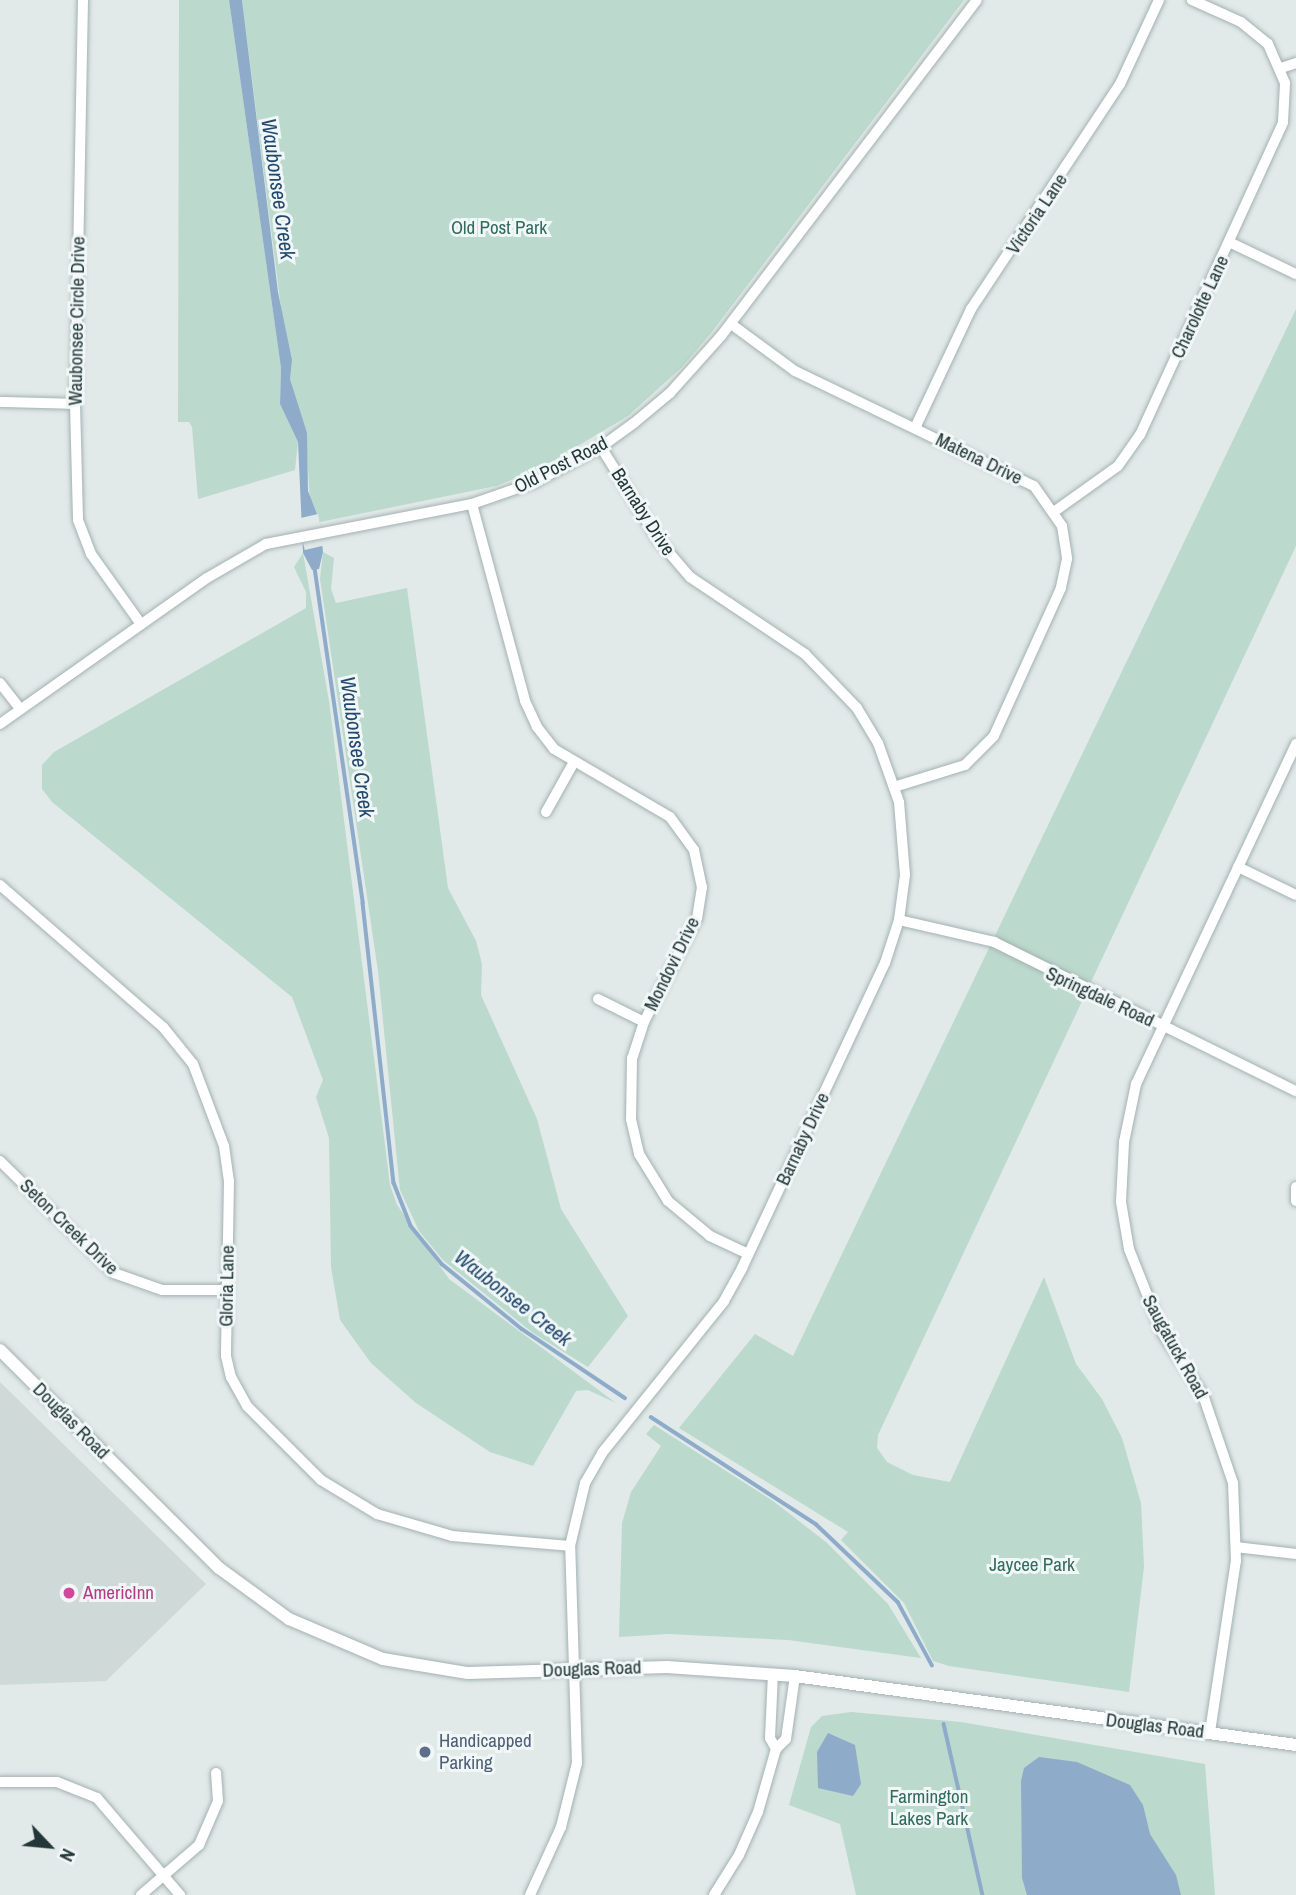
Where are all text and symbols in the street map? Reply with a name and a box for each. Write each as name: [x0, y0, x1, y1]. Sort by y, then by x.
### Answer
water label: Waubonsee Creek: [256, 117, 300, 261]
street label: Victoria Lane: [1002, 169, 1072, 259]
park label: Old Post Park: [451, 217, 547, 239]
street label: Waubonsee Circle Drive: [64, 236, 90, 406]
street label: Charolotte Lane: [1166, 252, 1234, 362]
street label: Matena Drive: [932, 428, 1026, 490]
street label: Old Post Road: [511, 432, 611, 498]
street label: Barnaby Drive: [606, 464, 680, 560]
water label: Waubonsee Creek: [335, 675, 379, 819]
street label: Mondovi Drive: [640, 913, 704, 1015]
street label: Springdale Road: [1042, 962, 1158, 1032]
street label: Barnaby Drive: [772, 1089, 834, 1189]
street label: Seton Creek Drive: [15, 1174, 123, 1280]
water label: Waubonsee Creek: [449, 1244, 577, 1352]
street label: Gloria Lane: [215, 1245, 239, 1327]
street label: Saugatuck Road: [1137, 1291, 1213, 1403]
street label: Douglas Road: [28, 1378, 114, 1464]
park label: Jaycee Park: [989, 1554, 1075, 1576]
place label: AmericInn: [83, 1582, 154, 1604]
marker: AmericInn: [61, 1585, 77, 1601]
street label: Douglas Road: [542, 1656, 642, 1682]
street label: Douglas Road: [1105, 1709, 1205, 1743]
place label: Handicapped Parking: [439, 1730, 532, 1774]
marker: Handicapped Parking: [417, 1744, 433, 1760]
park label: Farmington Lakes Park: [890, 1786, 968, 1830]
north arrow: [14, 1811, 84, 1881]
text: N: [54, 1844, 82, 1866]

